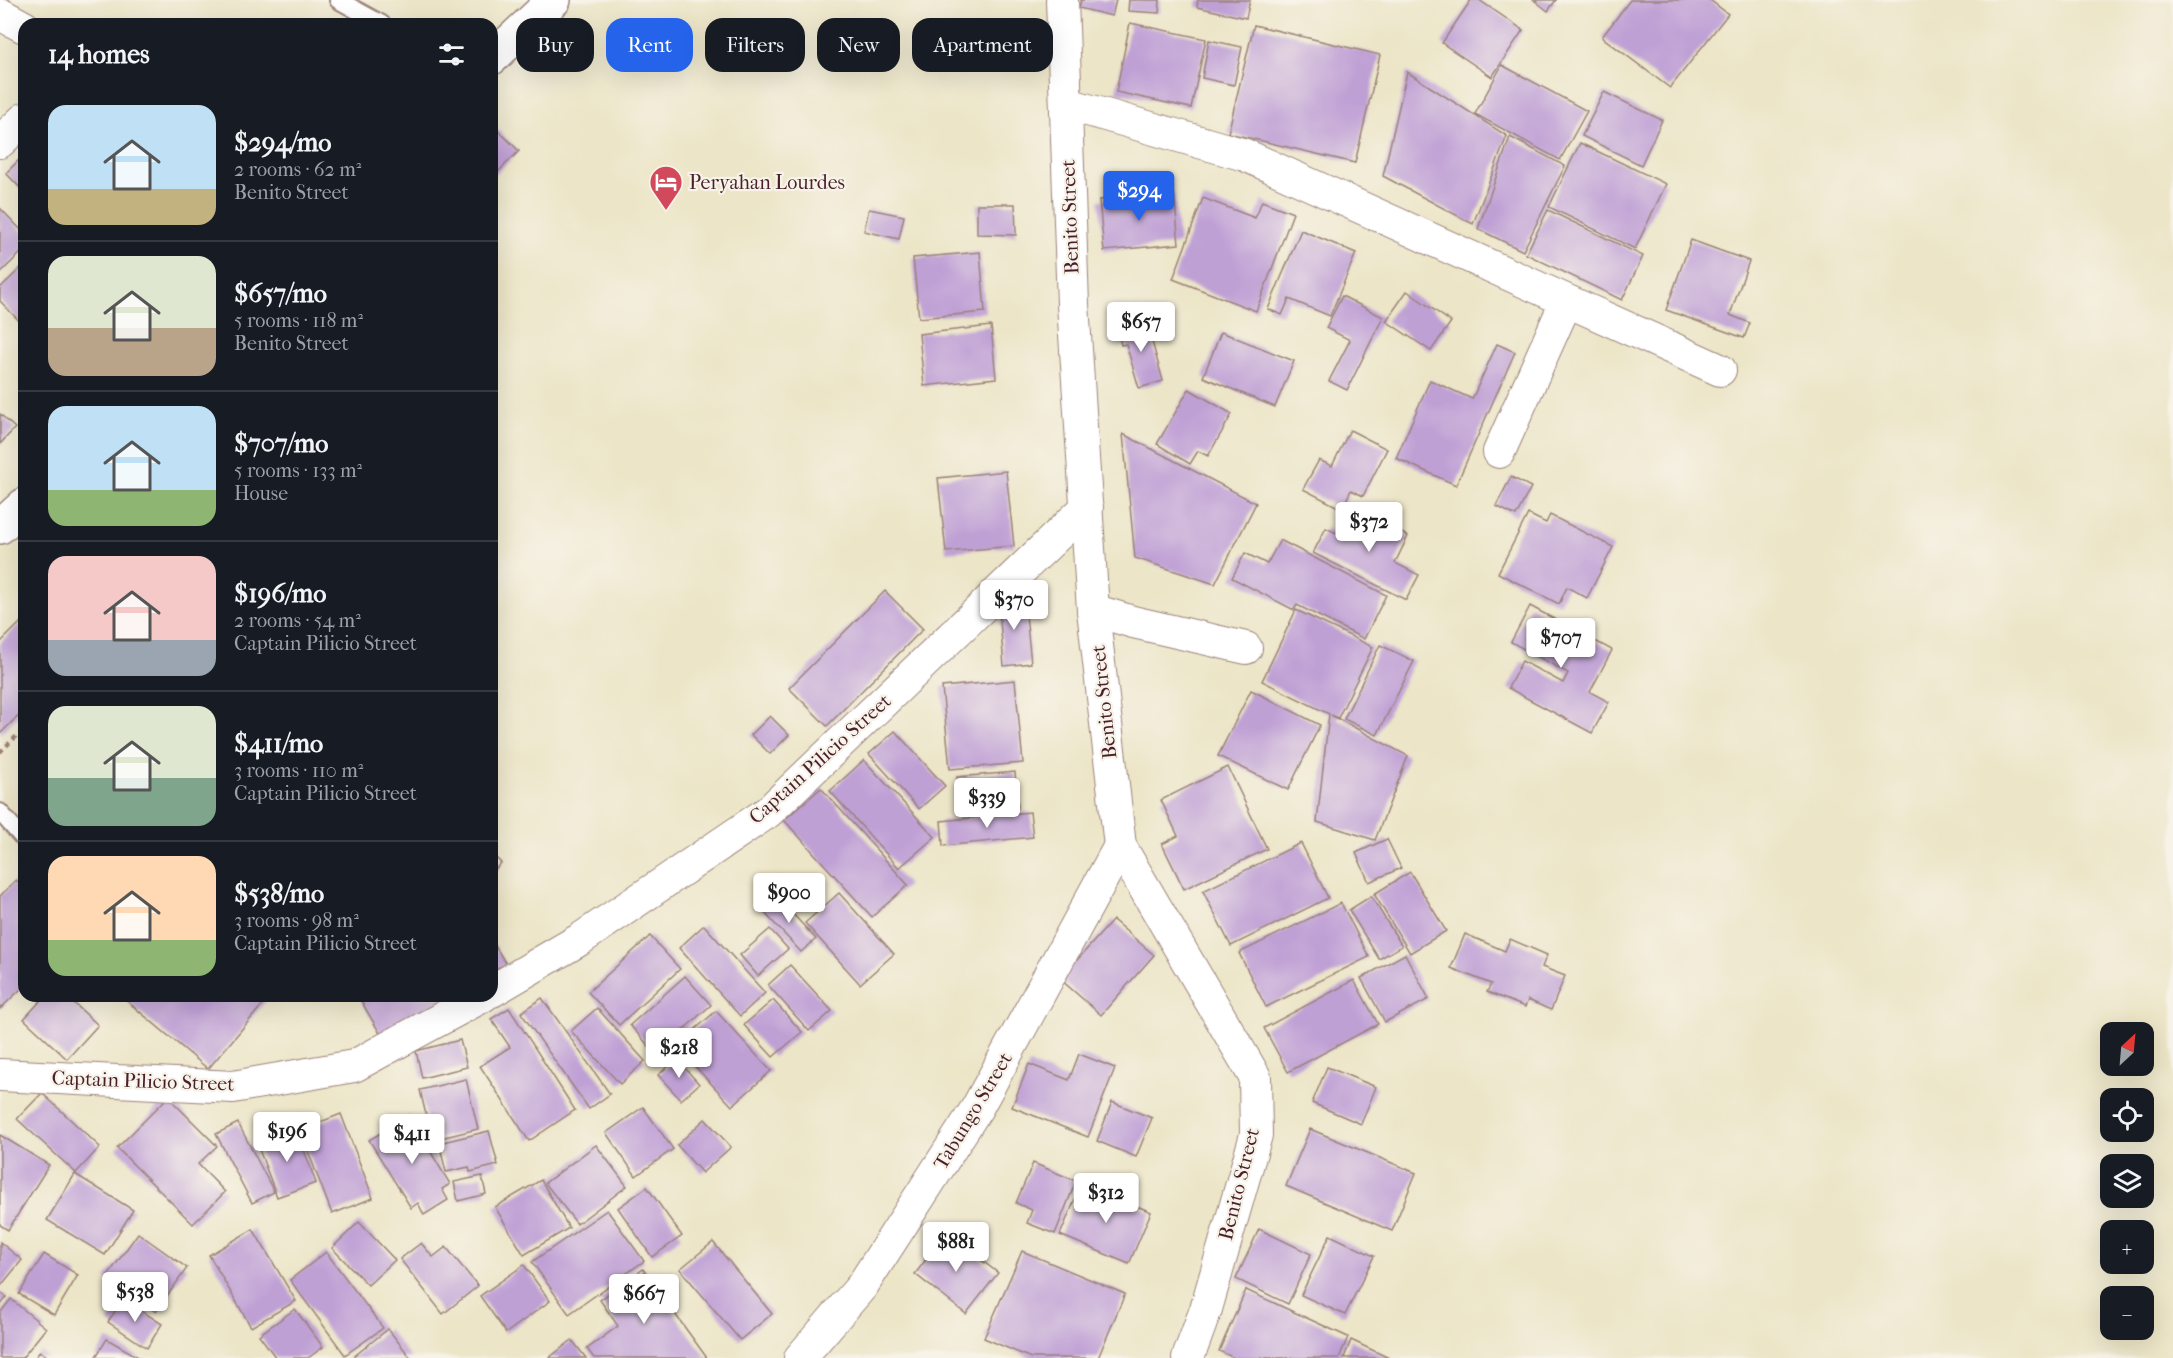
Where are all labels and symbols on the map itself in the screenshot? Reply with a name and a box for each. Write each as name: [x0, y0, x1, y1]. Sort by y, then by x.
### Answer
street label: Benito Street: [1057, 159, 1083, 275]
hotel icon: Peryahan Lourdes: [648, 164, 684, 211]
place label: Peryahan Lourdes: [689, 171, 845, 194]
pin: $294: [1103, 171, 1175, 222]
pin: $657: [1105, 302, 1177, 353]
pin: $372: [1333, 502, 1405, 553]
pin: $370: [978, 580, 1050, 631]
pin: $707: [1525, 618, 1597, 669]
street label: Benito Street: [1087, 644, 1121, 760]
street label: Captain Pilicio Street: [744, 689, 896, 829]
pin: $339: [951, 778, 1023, 829]
pin: $900: [753, 873, 825, 924]
north arrow: [2100, 1022, 2154, 1076]
pin: $218: [643, 1028, 715, 1079]
street label: Tabungo Street: [929, 1048, 1017, 1174]
street label: Captain Pilicio Street: [51, 1066, 235, 1096]
pin: $196: [251, 1112, 323, 1163]
pin: $411: [376, 1114, 448, 1165]
street label: Benito Street: [1214, 1126, 1264, 1242]
pin: $312: [1070, 1173, 1142, 1224]
pin: $881: [920, 1222, 992, 1273]
pin: $538: [99, 1272, 171, 1323]
pin: $667: [608, 1274, 680, 1325]

